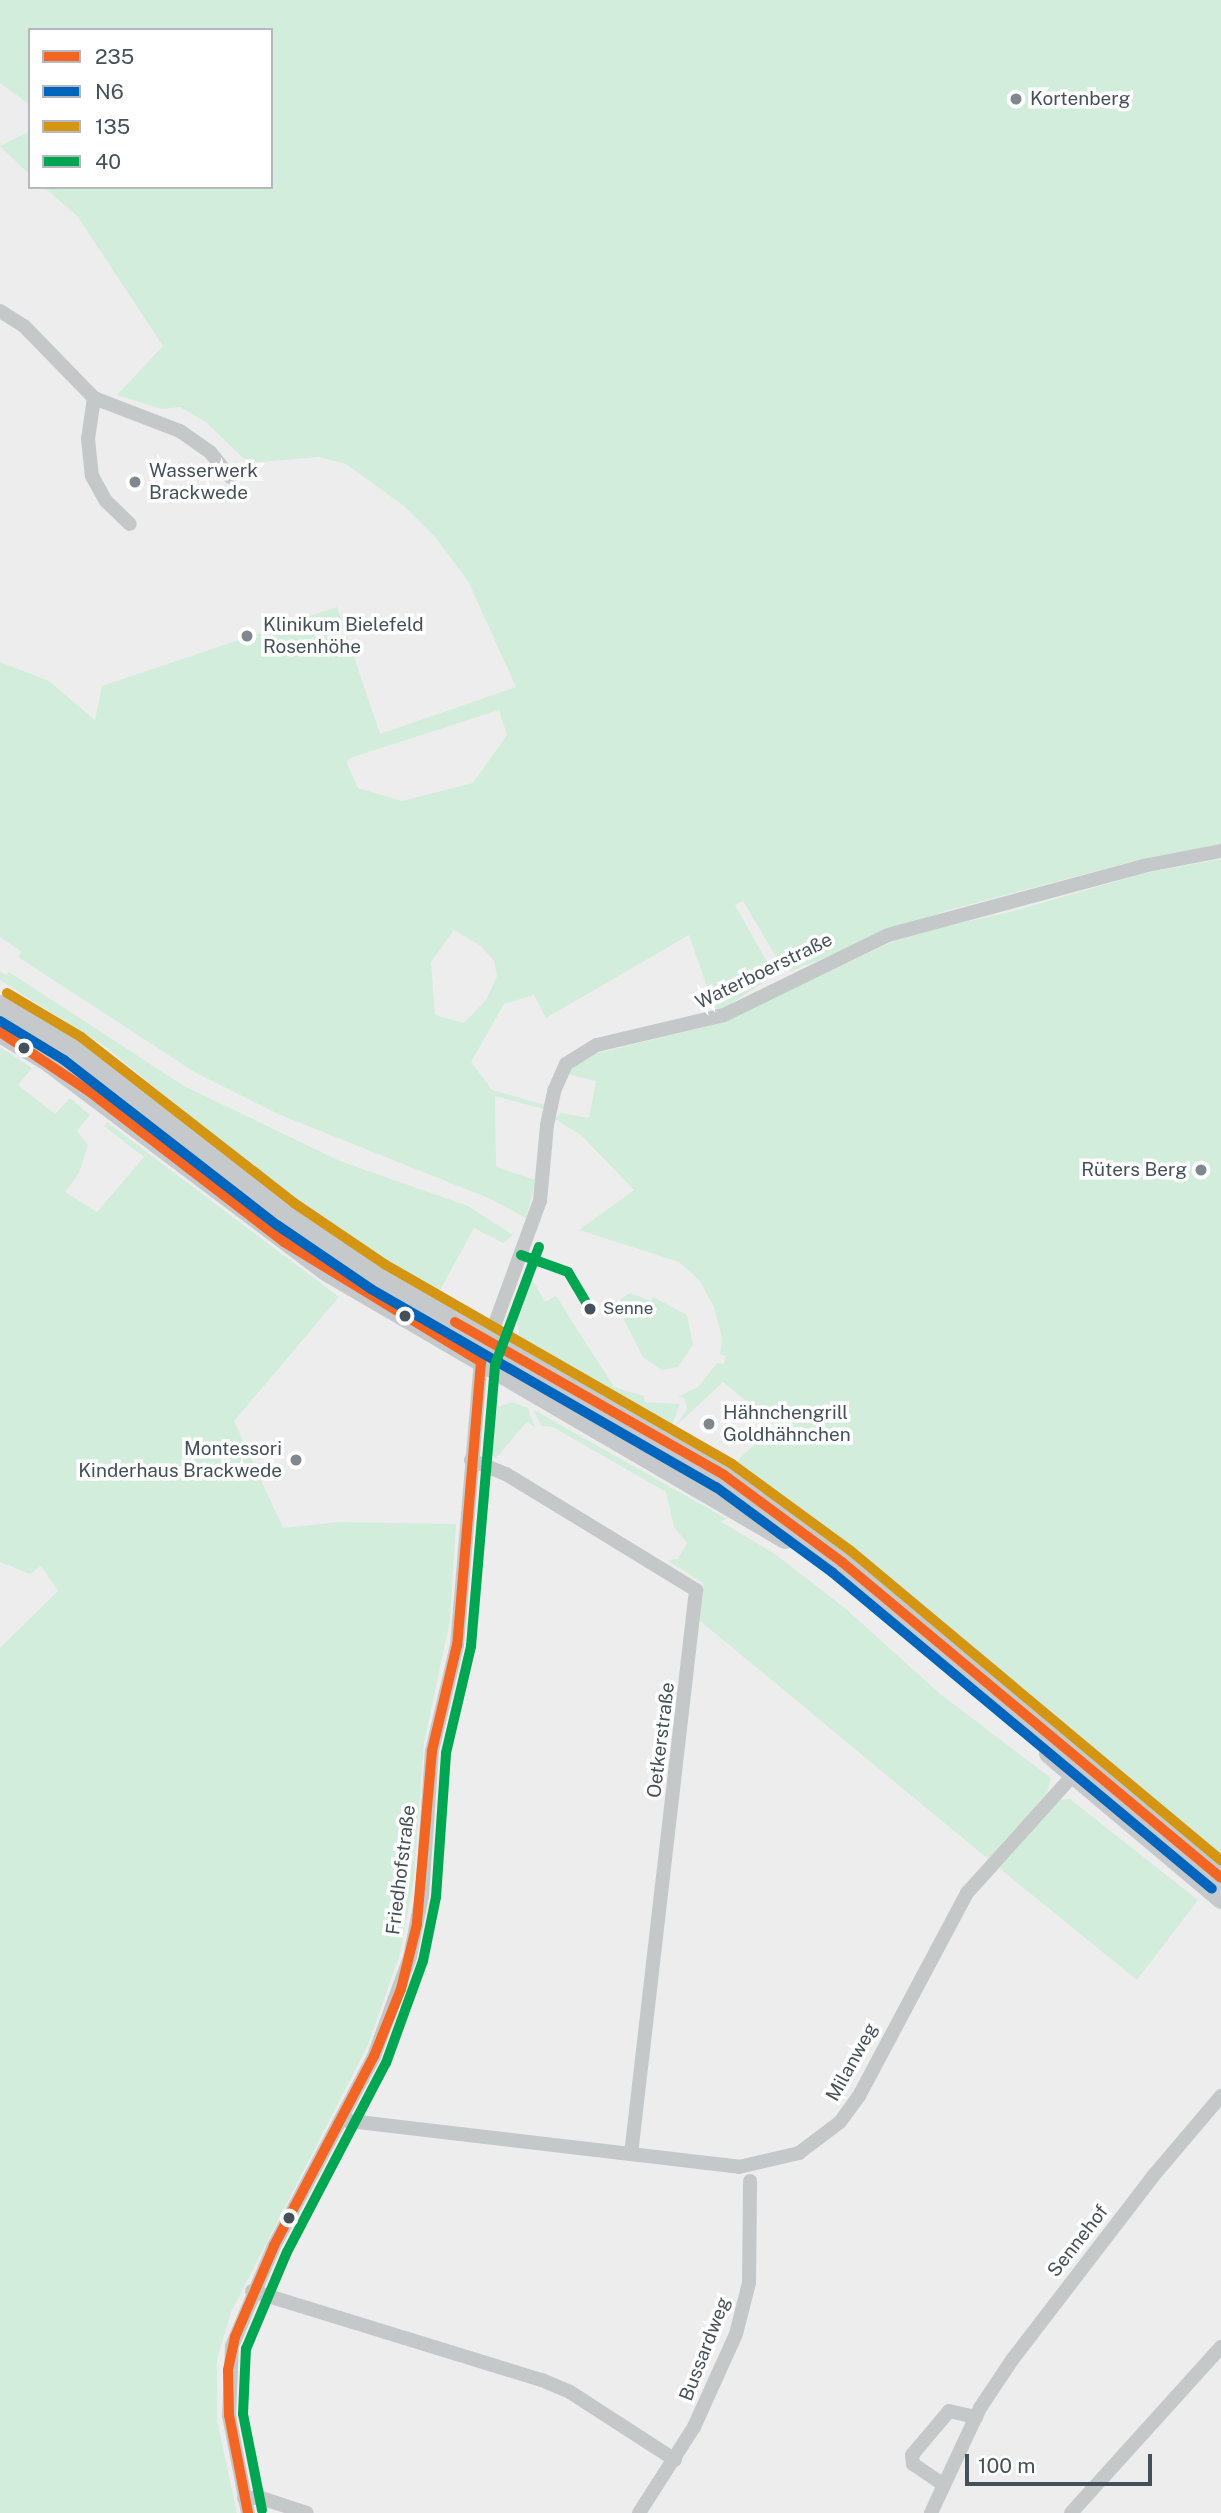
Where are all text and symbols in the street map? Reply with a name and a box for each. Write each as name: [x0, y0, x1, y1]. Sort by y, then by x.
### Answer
legend: [28, 28, 273, 189]
text: 235: [95, 44, 134, 69]
text: N6: [95, 79, 124, 104]
place label: Kortenberg: [1030, 88, 1130, 110]
marker: Kortenberg: [1008, 91, 1024, 107]
text: 135: [95, 114, 130, 139]
text: 40: [95, 149, 121, 174]
place label: Wasserwerk Brackwede: [149, 460, 258, 504]
marker: Wasserwerk Brackwede: [127, 474, 143, 490]
place label: Klinikum Bielefeld Rosenhöhe: [263, 614, 424, 658]
marker: Klinikum Bielefeld Rosenhöhe: [237, 626, 257, 646]
street label: Waterboerstraße: [692, 928, 836, 1014]
unlabelled marker: [17, 1041, 31, 1055]
place label: Rüters Berg: [1081, 1159, 1187, 1181]
marker: Rüters Berg: [1193, 1162, 1209, 1178]
place label: Senne: [603, 1299, 653, 1319]
marker: Senne: [583, 1302, 597, 1316]
unlabelled marker: [398, 1309, 412, 1323]
place label: Hähnchengrill Goldhähnchen: [723, 1402, 851, 1446]
marker: Hähnchengrill Goldhähnchen: [701, 1416, 717, 1432]
place label: Montessori Kinderhaus Brackwede: [78, 1438, 282, 1482]
marker: Montessori Kinderhaus Brackwede: [288, 1452, 304, 1468]
street label: Oetkerstraße: [643, 1681, 679, 1799]
street label: Friedhofstraße: [382, 1804, 420, 1936]
street label: Milanweg: [821, 2019, 883, 2105]
street label: Sennehof: [1043, 2200, 1113, 2282]
unlabelled marker: [282, 2211, 296, 2225]
street label: Bussardweg: [675, 2294, 735, 2404]
scale bar: [969, 2440, 1156, 2484]
text: 100 m: [978, 2453, 1035, 2478]

